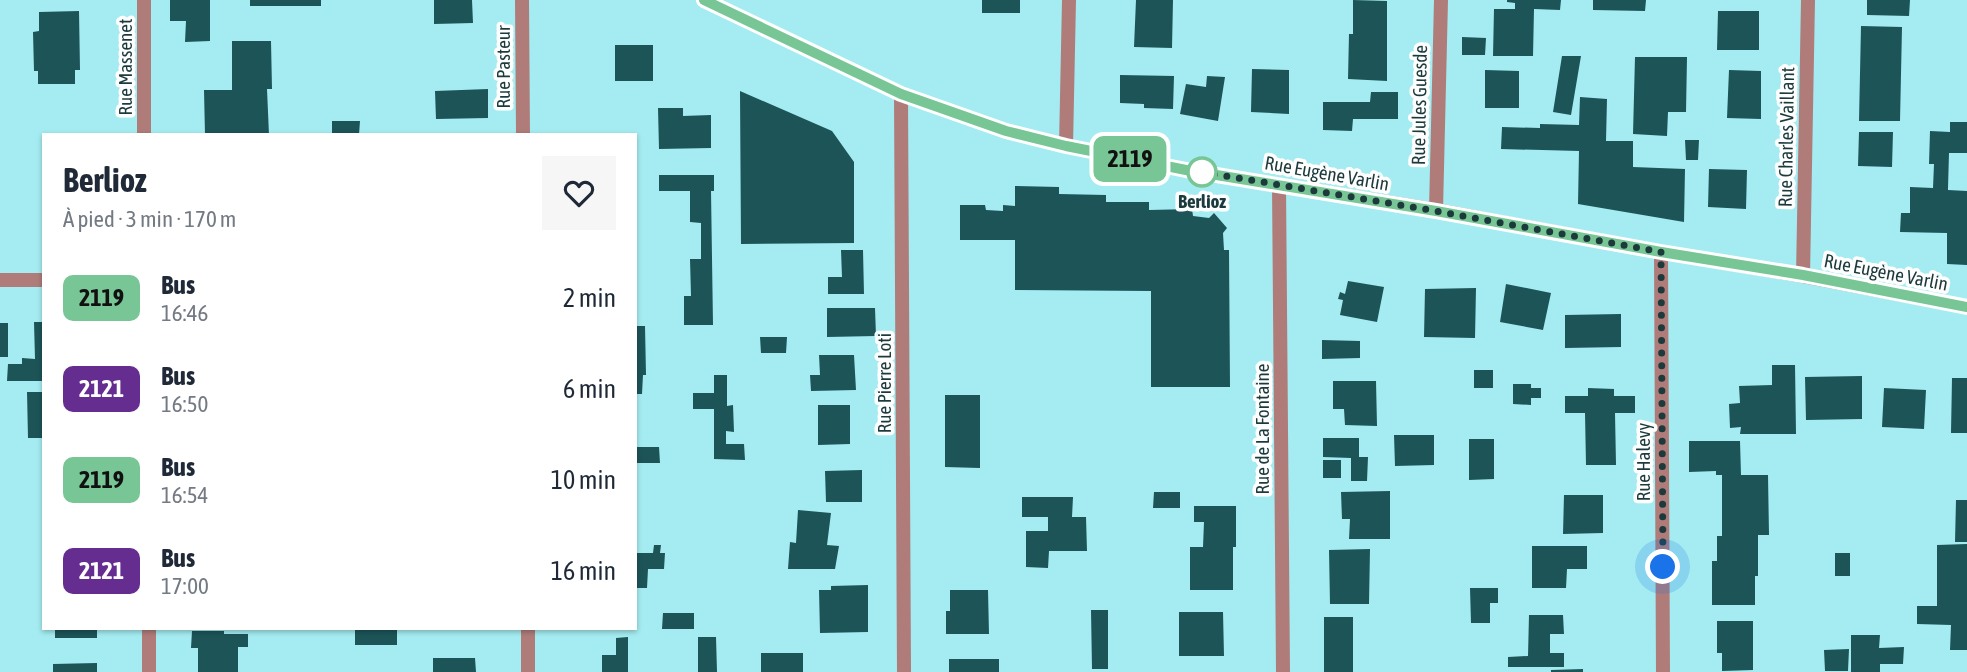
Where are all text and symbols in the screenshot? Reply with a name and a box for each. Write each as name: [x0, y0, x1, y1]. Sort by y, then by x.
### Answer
street label: Rue Massenet: [114, 19, 136, 115]
street label: Rue Pasteur: [492, 25, 514, 109]
street label: Rue Jules Guesde: [1407, 45, 1431, 165]
street label: Rue Charles Vaillant: [1774, 67, 1798, 207]
line badge: 2119: [1081, 136, 1179, 182]
text: 2119: [1107, 145, 1153, 172]
street label: Rue Eugène Varlin: [1263, 151, 1391, 195]
button: heart: [542, 156, 616, 230]
marker: Berlioz: [1187, 157, 1217, 187]
text: Berlioz: [63, 161, 147, 199]
place label: Berlioz: [1178, 190, 1226, 212]
text: À pied · 3 min · 170 m: [63, 206, 236, 232]
street label: Rue Eugène Varlin: [1822, 249, 1950, 295]
text: Bus: [161, 270, 195, 300]
text: 2 min: [563, 283, 616, 313]
text: 2119: [79, 284, 124, 311]
text: 16:46: [161, 300, 208, 326]
street label: Rue Pierre Loti: [873, 333, 895, 433]
text: Bus: [161, 361, 195, 391]
street label: Rue de La Fontaine: [1251, 364, 1273, 494]
text: 6 min: [563, 374, 616, 404]
text: 2121: [79, 375, 124, 402]
text: 16:50: [161, 391, 208, 417]
street label: Rue Halevy: [1632, 422, 1654, 501]
text: Bus: [161, 452, 195, 482]
text: 10 min: [551, 465, 616, 495]
text: 2119: [79, 466, 124, 493]
text: 16:54: [161, 482, 208, 508]
text: Bus: [161, 543, 195, 573]
your location: [1645, 549, 1680, 584]
text: 16 min: [551, 556, 616, 586]
text: 2121: [79, 557, 124, 584]
text: 17:00: [161, 573, 209, 599]

